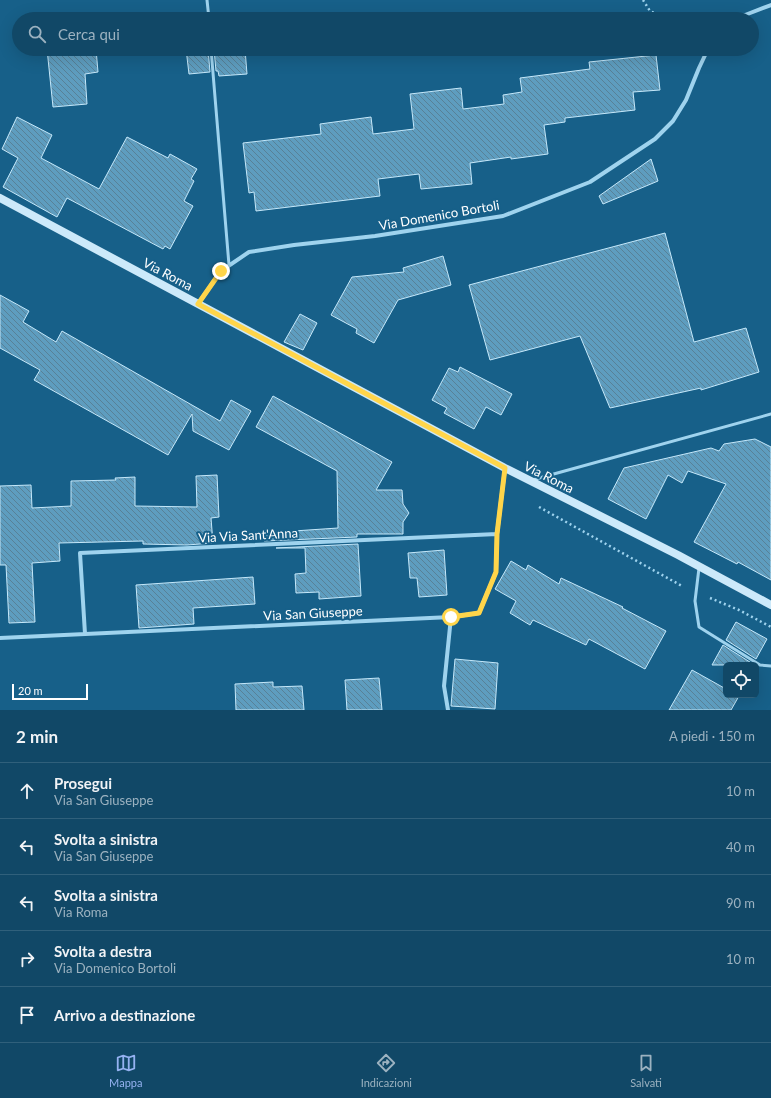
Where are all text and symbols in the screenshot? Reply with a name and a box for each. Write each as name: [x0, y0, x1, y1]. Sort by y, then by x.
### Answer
search box: [12, 12, 759, 56]
icon: search: [26, 23, 48, 45]
text: Cerca qui: [58, 25, 120, 43]
street label: Via Domenico Bortoli: [377, 197, 501, 233]
street label: Via Roma: [140, 254, 196, 294]
route end: [212, 262, 230, 280]
street label: Via Roma: [521, 458, 577, 496]
street label: Via Via Sant'Anna: [198, 524, 298, 546]
street label: Via San Giuseppe: [263, 602, 363, 624]
route start: [442, 608, 460, 626]
map controls: [723, 662, 759, 698]
button: locate: [723, 662, 759, 698]
scale bar: [12, 682, 88, 701]
text: 20 m: [18, 684, 43, 697]
text: 2 min: [16, 726, 58, 747]
text: A piedi · 150 m: [669, 728, 755, 744]
text: Prosegui: [54, 774, 112, 792]
icon: ahead: [16, 780, 38, 802]
text: 10 m: [726, 783, 755, 799]
text: Via San Giuseppe: [54, 792, 153, 808]
text: Svolta a sinistra: [54, 830, 158, 848]
icon: left: [16, 836, 38, 858]
text: 40 m: [726, 839, 755, 855]
text: Via San Giuseppe: [54, 848, 153, 864]
text: Svolta a sinistra: [54, 886, 158, 904]
icon: left: [16, 892, 38, 914]
text: 90 m: [726, 895, 755, 911]
text: Via Roma: [54, 904, 108, 920]
text: Svolta a destra: [54, 942, 152, 960]
icon: right: [16, 948, 38, 970]
text: 10 m: [726, 951, 755, 967]
text: Via Domenico Bortoli: [54, 960, 176, 976]
icon: arrive: [16, 1004, 38, 1026]
text: Arrivo a destinazione: [54, 1006, 195, 1024]
tab: Mappa: [109, 1052, 142, 1089]
tab: Indicazioni: [361, 1052, 412, 1089]
tab: Salvati: [630, 1052, 662, 1089]

